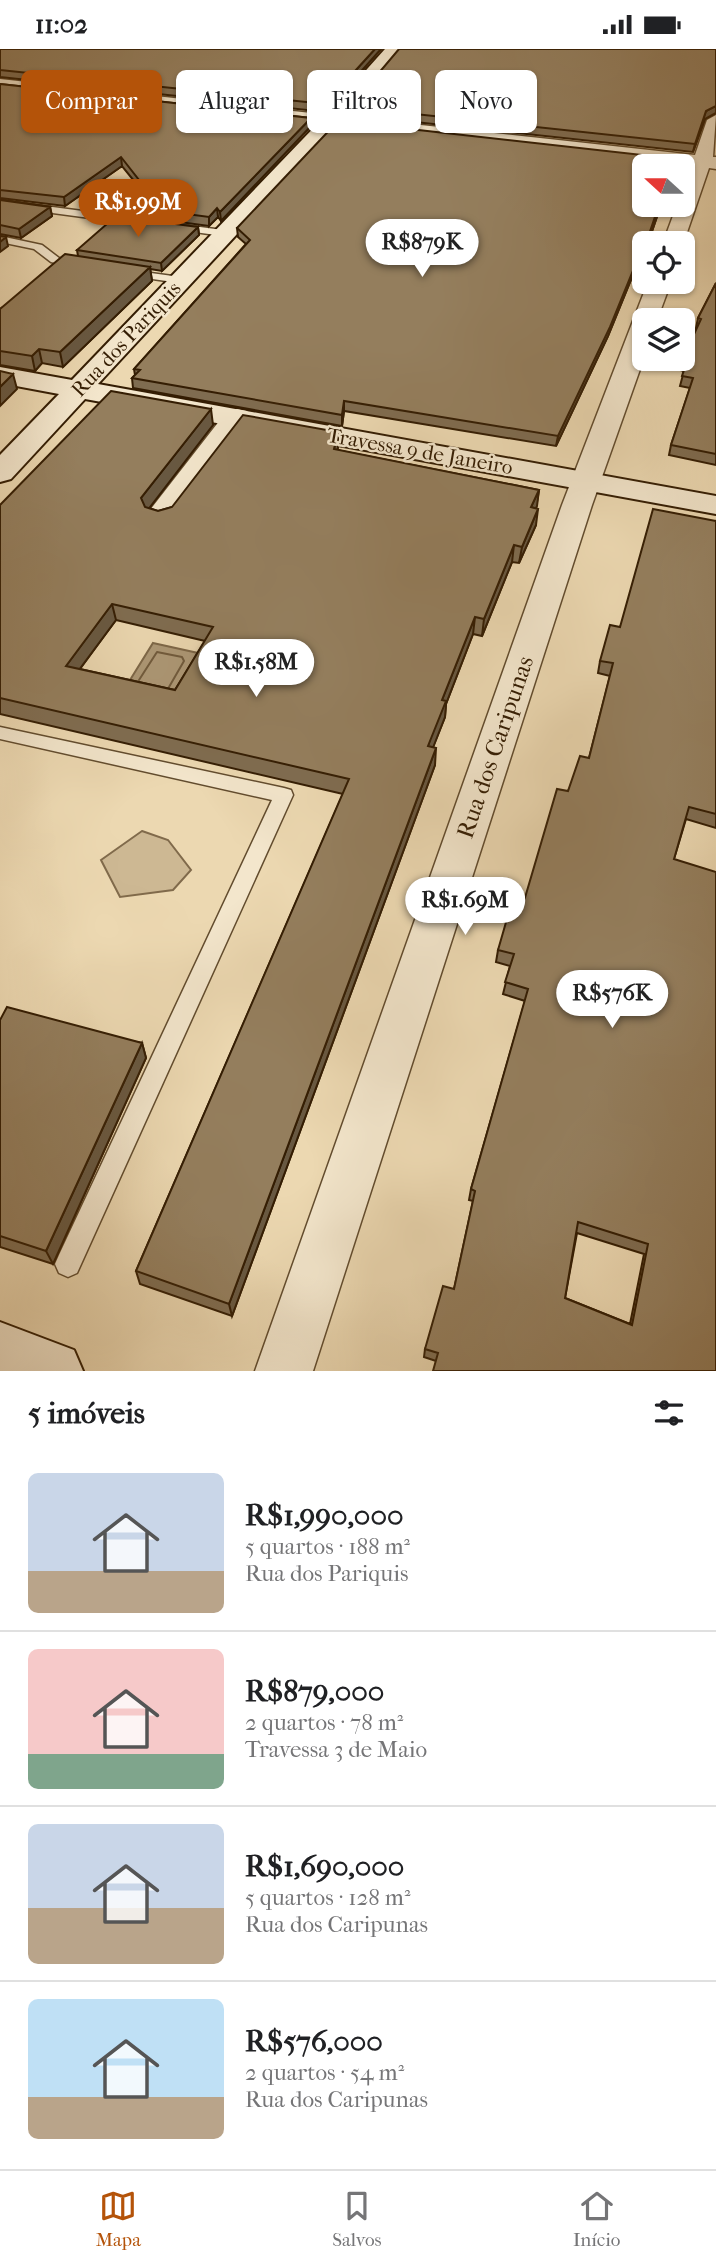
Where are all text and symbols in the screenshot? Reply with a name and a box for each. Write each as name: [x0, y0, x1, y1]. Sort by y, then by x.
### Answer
text: 11:02: [35, 9, 88, 40]
chip: Comprar: [21, 70, 162, 133]
chip: Alugar: [176, 70, 293, 133]
chip: Filtros: [307, 70, 421, 133]
chip: Novo: [435, 70, 537, 133]
north arrow: [632, 154, 695, 217]
map controls: [632, 154, 695, 371]
pin: R$1.99M: [73, 179, 203, 239]
text: R$1.99M: [95, 188, 181, 215]
pin: R$879K: [365, 219, 479, 279]
text: R$879K: [382, 228, 462, 255]
button: locate: [632, 231, 695, 294]
street label: Rua dos Pariquis: [66, 276, 186, 402]
button: layers: [632, 308, 695, 371]
street label: Travessa 9 de Janeiro: [325, 423, 515, 479]
pin: R$1.58M: [191, 639, 321, 699]
text: R$1.58M: [214, 648, 298, 675]
street label: Rua dos Caripunas: [451, 652, 539, 842]
pin: R$1.69M: [400, 877, 530, 937]
text: R$1.69M: [421, 886, 509, 913]
pin: R$576K: [555, 971, 669, 1030]
text: R$576K: [572, 979, 652, 1006]
icon: filters: [650, 1394, 688, 1432]
text: 5 imóveis: [28, 1396, 145, 1431]
text: R$1,990,000: [245, 1498, 404, 1533]
icon: home: [84, 1501, 168, 1585]
text: 5 quartos · 188 m²: [245, 1533, 410, 1560]
text: Rua dos Pariquis: [245, 1560, 408, 1587]
text: R$879,000: [245, 1674, 384, 1709]
icon: home: [84, 1677, 168, 1761]
text: 2 quartos · 78 m²: [245, 1709, 403, 1736]
text: Travessa 3 de Maio: [245, 1736, 427, 1763]
text: R$1,690,000: [245, 1849, 404, 1884]
icon: home: [84, 1852, 168, 1936]
text: 5 quartos · 128 m²: [245, 1884, 410, 1911]
text: Rua dos Caripunas: [245, 1911, 428, 1938]
text: R$576,000: [245, 2024, 383, 2059]
icon: home: [84, 2027, 168, 2111]
text: 2 quartos · 54 m²: [245, 2059, 404, 2086]
text: Rua dos Caripunas: [245, 2086, 428, 2113]
tab: Mapa: [96, 2187, 141, 2251]
tab: Salvos: [332, 2187, 382, 2251]
tab: Início: [573, 2187, 620, 2251]

